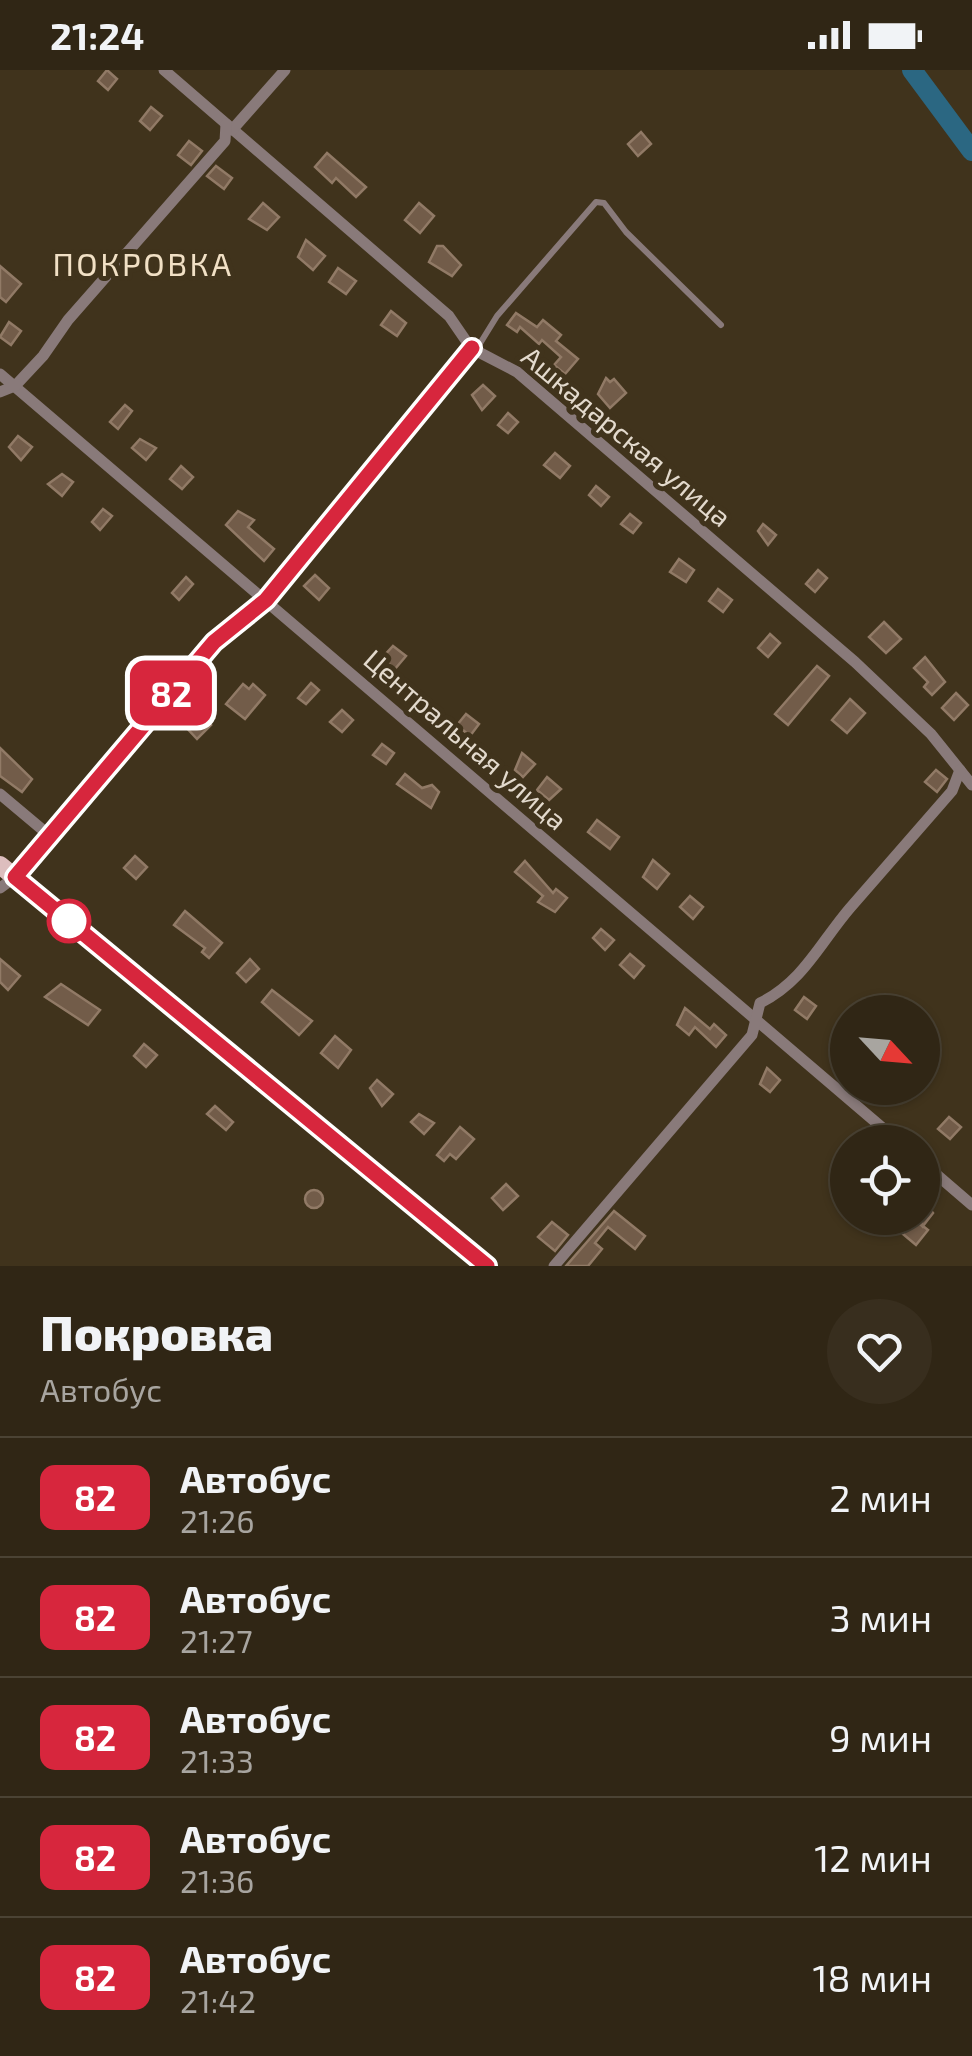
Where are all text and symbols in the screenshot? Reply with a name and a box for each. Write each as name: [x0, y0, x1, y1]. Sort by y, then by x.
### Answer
text: 21:24: [50, 12, 145, 58]
district label: ПОКРОВКА: [52, 244, 234, 282]
street label: Ашкадарская улица: [516, 339, 738, 533]
street label: Центральная улица: [358, 642, 574, 836]
line badge: 82: [126, 660, 216, 726]
text: 82: [150, 672, 192, 714]
unlabelled marker: [48, 900, 90, 942]
north arrow: [830, 995, 940, 1105]
map controls: [830, 995, 940, 1235]
button: locate: [830, 1125, 940, 1235]
button: heart: [827, 1299, 932, 1404]
text: Покровка: [40, 1303, 273, 1361]
text: Автобус: [40, 1370, 162, 1408]
text: Автобус: [180, 1455, 331, 1501]
text: 2 мин: [829, 1474, 932, 1520]
text: 82: [74, 1476, 116, 1518]
text: 21:26: [180, 1501, 255, 1539]
text: Автобус: [180, 1575, 331, 1621]
text: 3 мин: [830, 1594, 932, 1640]
text: 82: [74, 1596, 116, 1638]
text: 21:27: [180, 1621, 253, 1659]
text: Автобус: [180, 1695, 331, 1741]
text: 9 мин: [829, 1714, 932, 1760]
text: 82: [74, 1716, 116, 1758]
text: 21:33: [180, 1741, 254, 1779]
text: Автобус: [180, 1815, 331, 1861]
text: 12 мин: [814, 1834, 932, 1880]
text: 82: [74, 1836, 116, 1878]
text: 21:36: [180, 1861, 254, 1899]
text: Автобус: [180, 1935, 331, 1981]
text: 18 мин: [812, 1954, 932, 2000]
text: 82: [74, 1956, 116, 1998]
text: 21:42: [180, 1981, 256, 2019]

